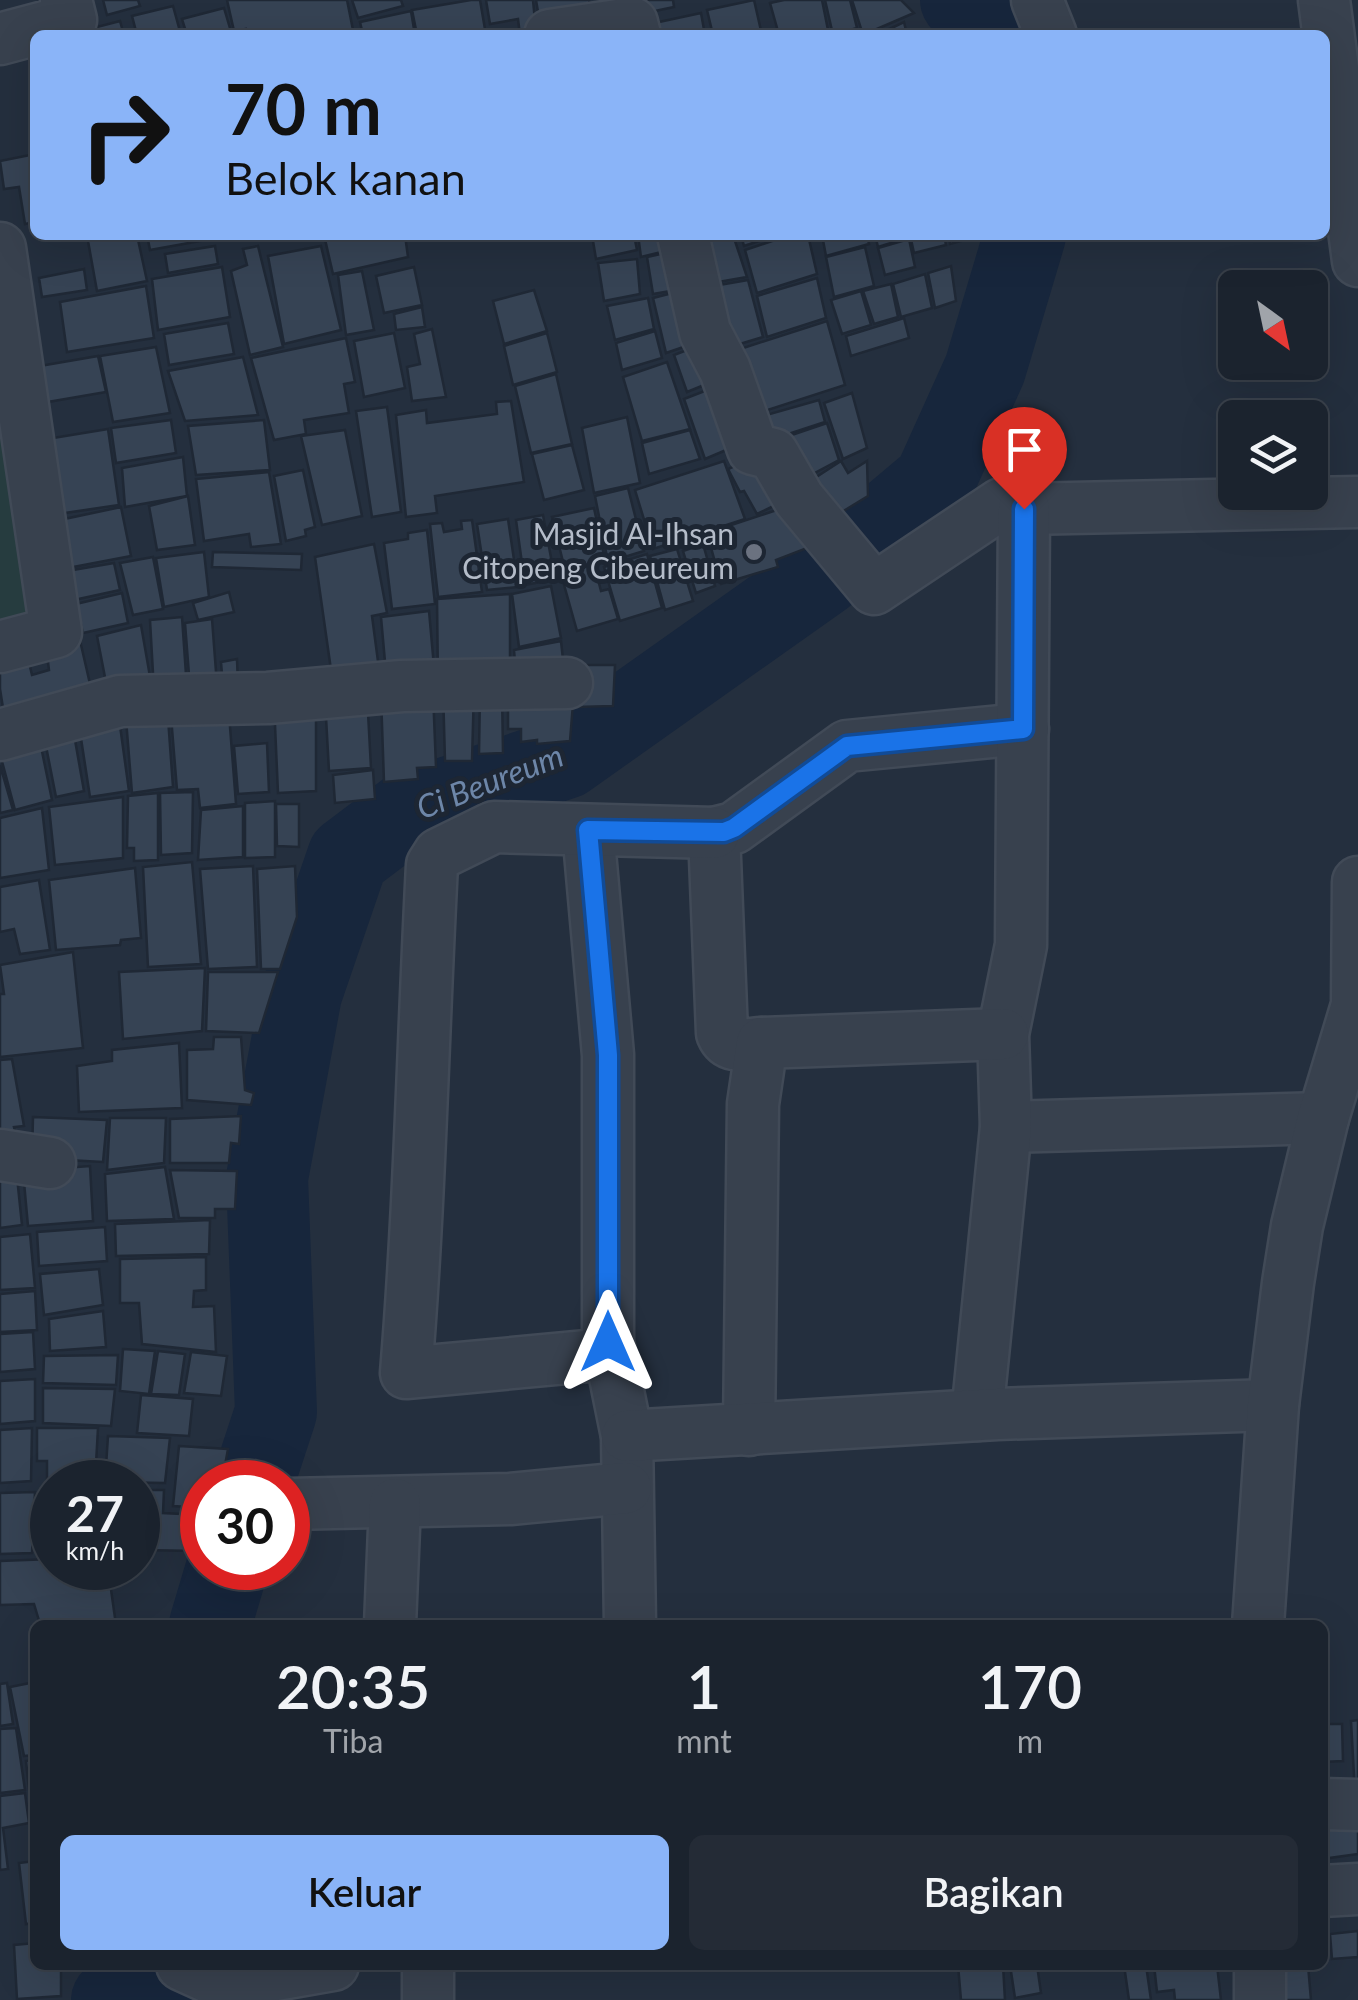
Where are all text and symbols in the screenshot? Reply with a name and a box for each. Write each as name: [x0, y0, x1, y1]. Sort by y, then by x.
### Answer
text: 70 m: [225, 66, 382, 150]
icon: right: [60, 70, 190, 200]
text: Belok kanan: [225, 151, 466, 205]
north arrow: [1218, 270, 1328, 380]
map controls: [1218, 270, 1328, 510]
button: layers: [1218, 400, 1328, 510]
pin: [982, 407, 1067, 510]
icon: arrive: [997, 422, 1052, 477]
place label: Masjid Al-Ihsan Citopeng Cibeureum: [462, 515, 734, 585]
marker: Masjid Al-Ihsan Citopeng Cibeureum: [743, 541, 765, 563]
water label: Ci Beureum: [411, 735, 568, 826]
position arrow: [556, 1290, 660, 1394]
speed limit sign: 30: [180, 1460, 310, 1590]
text: 27: [66, 1483, 124, 1543]
text: km/h: [66, 1535, 124, 1565]
text: 20:35: [276, 1650, 430, 1722]
text: 1: [687, 1650, 721, 1722]
text: 170: [978, 1650, 1082, 1722]
text: Tiba: [323, 1721, 383, 1760]
text: mnt: [676, 1721, 732, 1760]
text: m: [1017, 1721, 1043, 1760]
button: Keluar: [60, 1835, 669, 1950]
button: Bagikan: [689, 1835, 1298, 1950]

